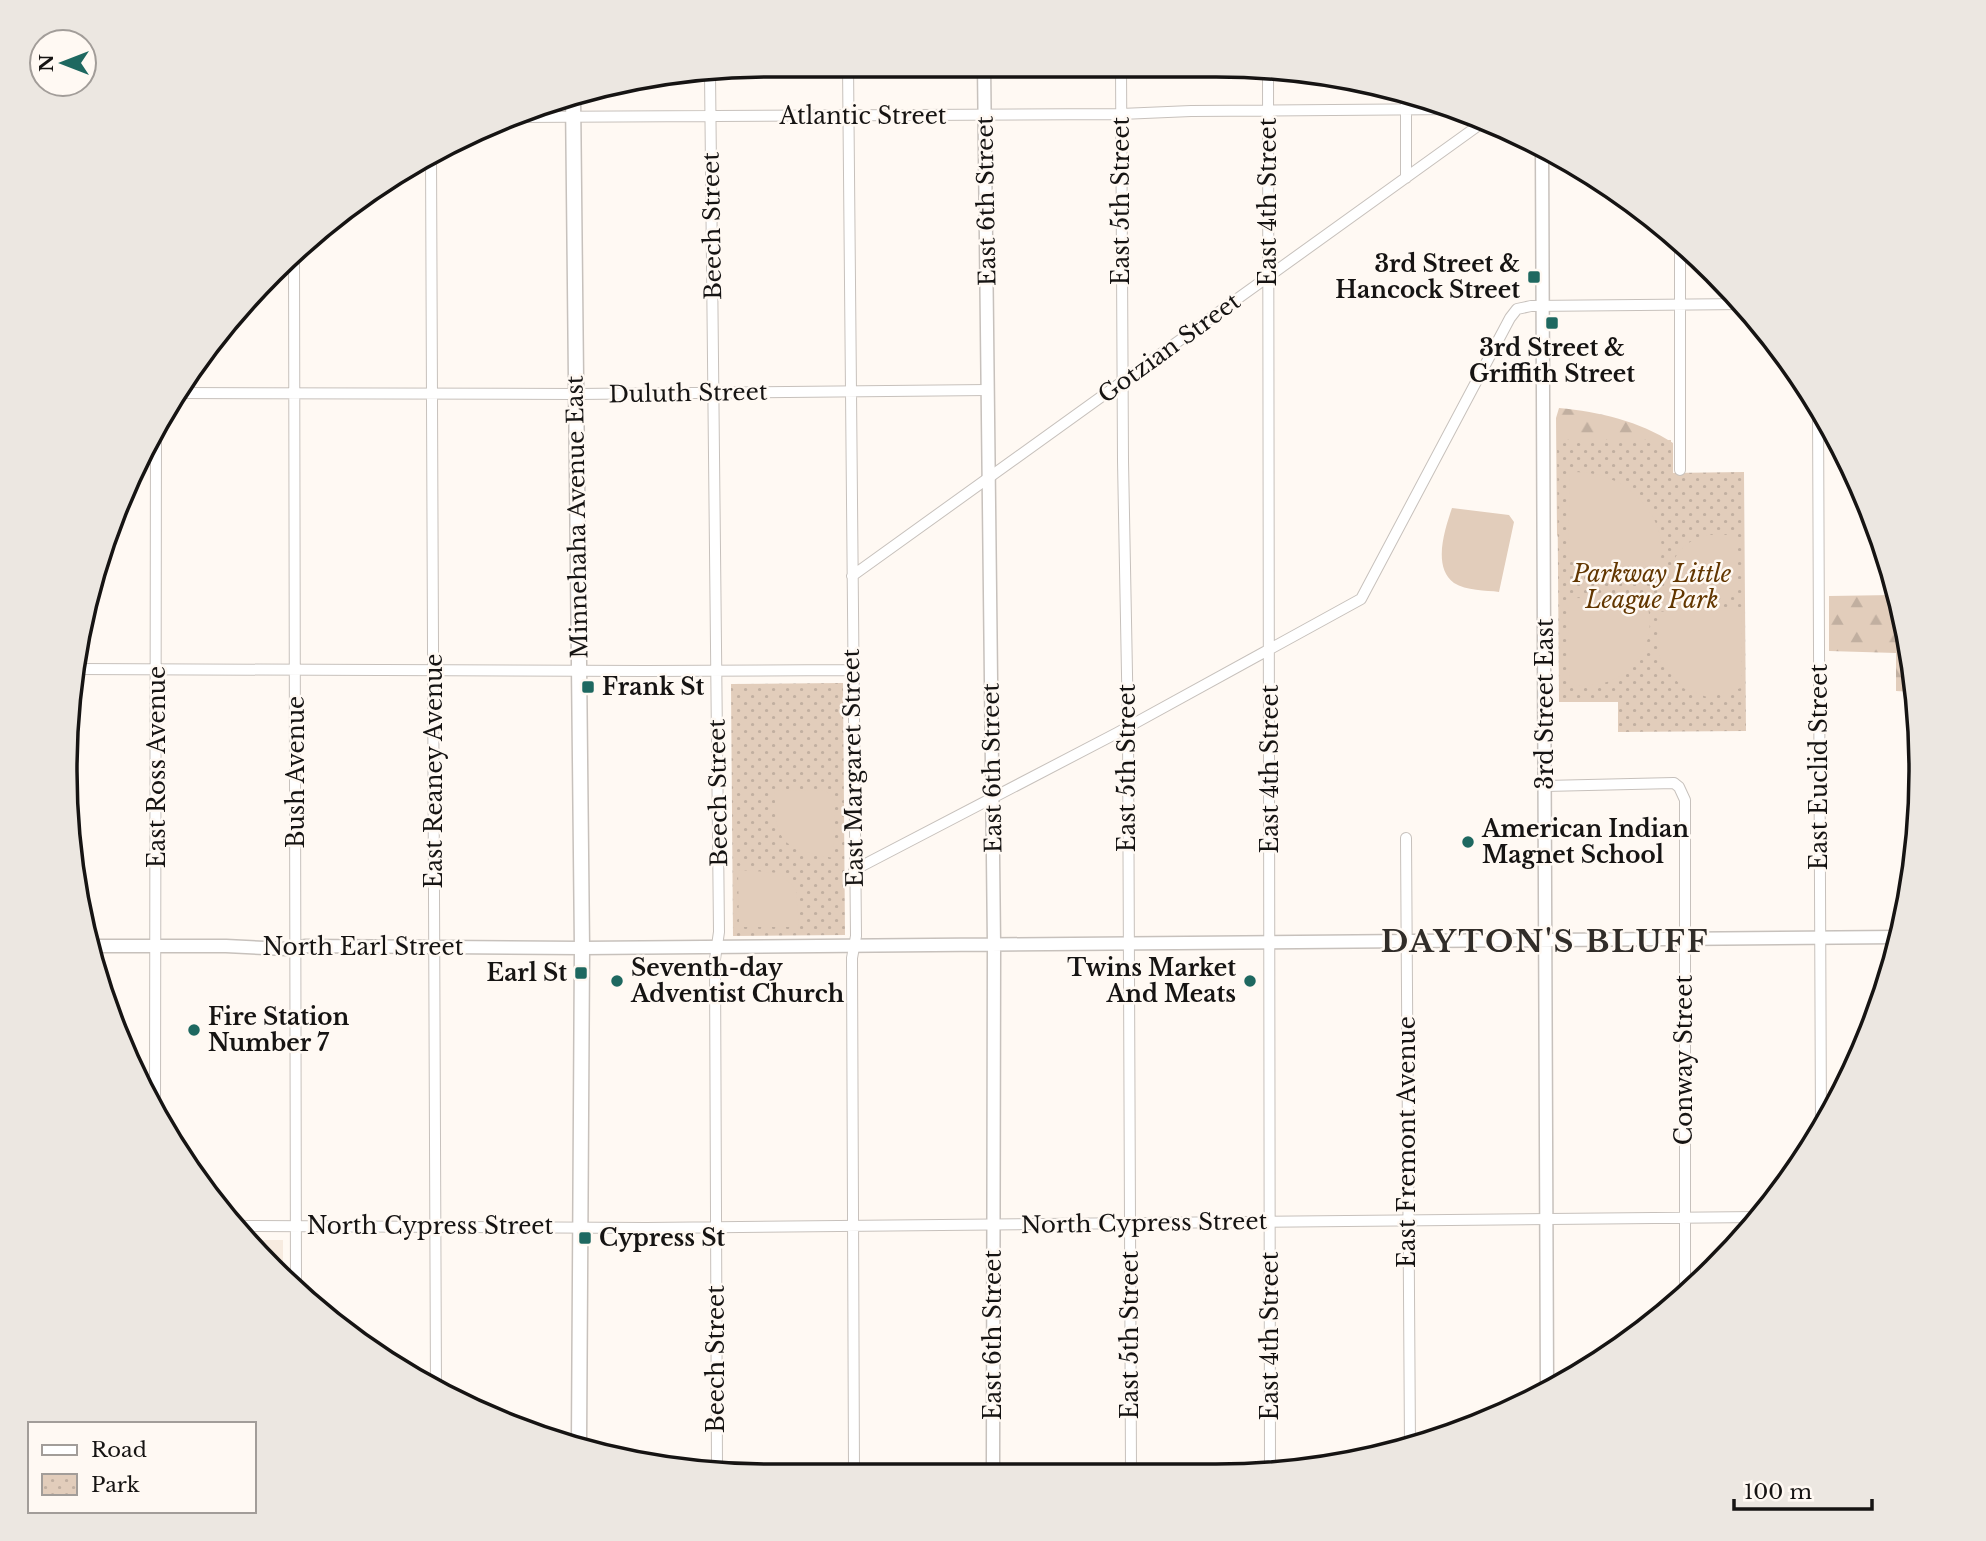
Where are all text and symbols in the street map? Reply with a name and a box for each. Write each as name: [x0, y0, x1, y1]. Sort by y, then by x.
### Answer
north arrow: [28, 28, 98, 98]
text: N: [35, 54, 58, 72]
street label: Atlantic Street: [778, 102, 947, 130]
street label: East 6th Street: [971, 115, 1001, 286]
street label: East 5th Street: [1107, 116, 1135, 285]
street label: East 4th Street: [1254, 117, 1282, 286]
street label: Beech Street: [697, 151, 727, 300]
place label: 3rd Street & Hancock Street: [1335, 250, 1520, 304]
marker: 3rd Street & Hancock Street: [1526, 269, 1542, 285]
street label: Gotzian Street: [1092, 287, 1246, 409]
marker: 3rd Street & Griffith Street: [1544, 315, 1560, 331]
place label: 3rd Street & Griffith Street: [1469, 334, 1635, 388]
street label: Minnehaha Avenue East: [561, 375, 593, 659]
street label: Duluth Street: [608, 378, 768, 408]
park label: Parkway Little League Park: [1572, 560, 1732, 614]
street label: 3rd Street East: [1531, 618, 1559, 790]
street label: East Margaret Street: [837, 648, 869, 888]
street label: East Reaney Avenue: [420, 653, 448, 889]
street label: East Euclid Street: [1805, 664, 1833, 870]
street label: East Ross Avenue: [143, 666, 171, 868]
place label: Frank St: [602, 673, 704, 701]
marker: Frank St: [580, 679, 596, 695]
street label: East 6th Street: [977, 682, 1007, 853]
street label: East 5th Street: [1113, 683, 1141, 852]
street label: East 4th Street: [1256, 684, 1284, 853]
street label: Bush Avenue: [282, 696, 310, 848]
street label: Beech Street: [703, 718, 733, 867]
place label: American Indian Magnet School: [1481, 815, 1689, 869]
marker: American Indian Magnet School: [1460, 834, 1476, 850]
district label: DAYTON'S BLUFF: [1381, 923, 1709, 960]
street label: North Earl Street: [263, 933, 464, 961]
place label: Seventh-day Adventist Church: [630, 954, 845, 1008]
place label: Twins Market And Meats: [1067, 954, 1236, 1008]
place label: Earl St: [487, 959, 567, 987]
marker: Earl St: [573, 965, 589, 981]
marker: Seventh-day Adventist Church: [609, 973, 625, 989]
marker: Twins Market And Meats: [1242, 973, 1258, 989]
street label: Conway Street: [1670, 975, 1698, 1145]
place label: Fire Station Number 7: [208, 1003, 349, 1057]
street label: East Fremont Avenue: [1393, 1016, 1421, 1268]
marker: Fire Station Number 7: [186, 1022, 202, 1038]
street label: North Cypress Street: [1021, 1207, 1268, 1239]
street label: North Cypress Street: [307, 1212, 554, 1240]
place label: Cypress St: [599, 1224, 725, 1252]
marker: Cypress St: [577, 1230, 593, 1246]
street label: East 6th Street: [979, 1250, 1007, 1420]
street label: East 5th Street: [1116, 1250, 1144, 1419]
street label: East 4th Street: [1256, 1251, 1284, 1420]
street label: Beech Street: [702, 1285, 730, 1433]
legend: [28, 1422, 256, 1513]
text: Road: [91, 1437, 147, 1463]
scale bar: [1734, 1468, 1872, 1512]
text: Park: [91, 1472, 140, 1498]
text: 100 m: [1744, 1479, 1812, 1505]

